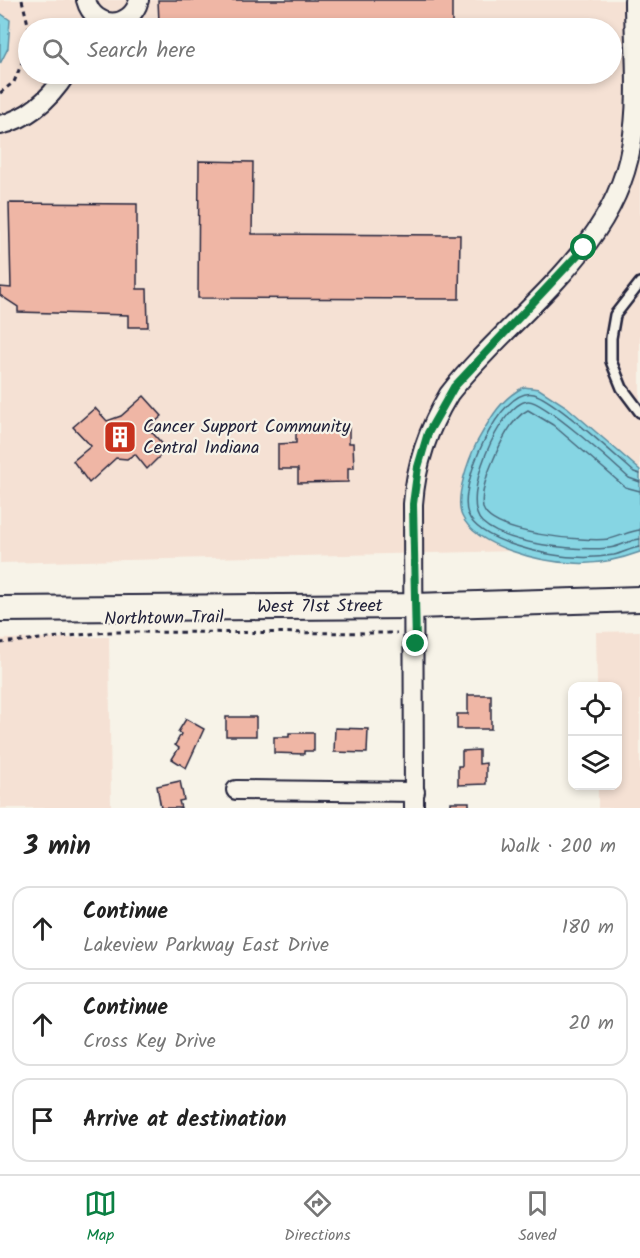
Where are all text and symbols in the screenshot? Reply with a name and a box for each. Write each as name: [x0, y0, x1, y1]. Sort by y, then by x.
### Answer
search box: [18, 18, 622, 84]
text: Search here: [87, 34, 195, 69]
icon: search: [39, 35, 72, 68]
route start: [570, 234, 596, 260]
place label: Cancer Support Community Central Indiana: [143, 413, 351, 463]
building icon: Cancer Support Community Central Indiana: [102, 419, 138, 455]
street label: West 71st Street: [257, 592, 384, 622]
street label: Northtown Trail: [104, 603, 225, 635]
route end: [402, 630, 428, 656]
map controls: [568, 682, 622, 790]
button: locate: [568, 682, 622, 736]
button: layers: [568, 736, 622, 790]
text: 3 min: [24, 826, 91, 868]
text: Walk · 200 m: [500, 831, 616, 863]
text: Continue: [83, 895, 168, 930]
icon: ahead: [26, 912, 59, 945]
text: 180 m: [562, 912, 614, 944]
text: Lakeview Parkway East Drive: [83, 930, 329, 962]
text: Continue: [83, 991, 168, 1026]
icon: ahead: [26, 1008, 59, 1041]
text: 20 m: [568, 1008, 614, 1040]
text: Cross Key Drive: [83, 1026, 216, 1058]
text: Arrive at destination: [83, 1103, 286, 1138]
icon: arrive: [26, 1104, 59, 1137]
tab: Map: [84, 1187, 117, 1248]
tab: Directions: [284, 1187, 351, 1248]
tab: Saved: [518, 1187, 556, 1248]

